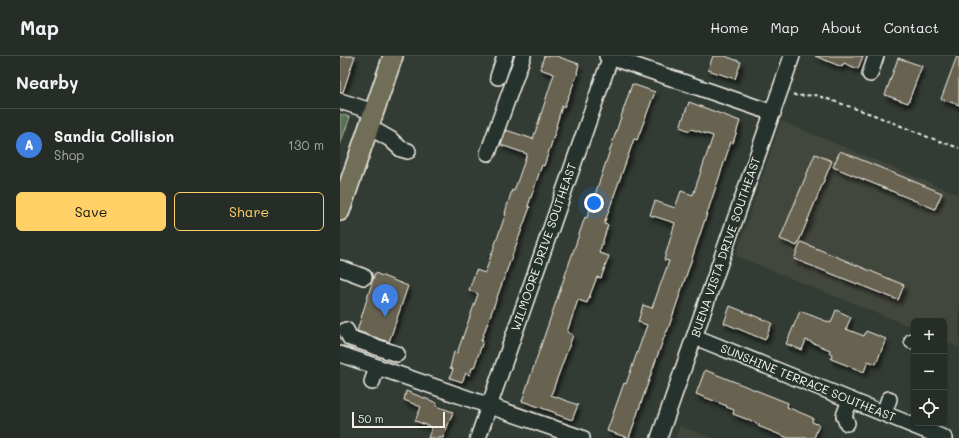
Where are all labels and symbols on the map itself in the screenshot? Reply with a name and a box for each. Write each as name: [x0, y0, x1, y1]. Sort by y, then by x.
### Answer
street label: BUENA VISTA DRIVE SOUTHEAST: [687, 154, 764, 339]
street label: WILMOORE DRIVE SOUTHEAST: [507, 160, 580, 333]
your location: [584, 193, 604, 213]
pin: A: [372, 284, 398, 317]
street label: SUNSHINE TERRACE SOUTHEAST: [718, 339, 899, 425]
scale bar: [352, 410, 445, 429]

